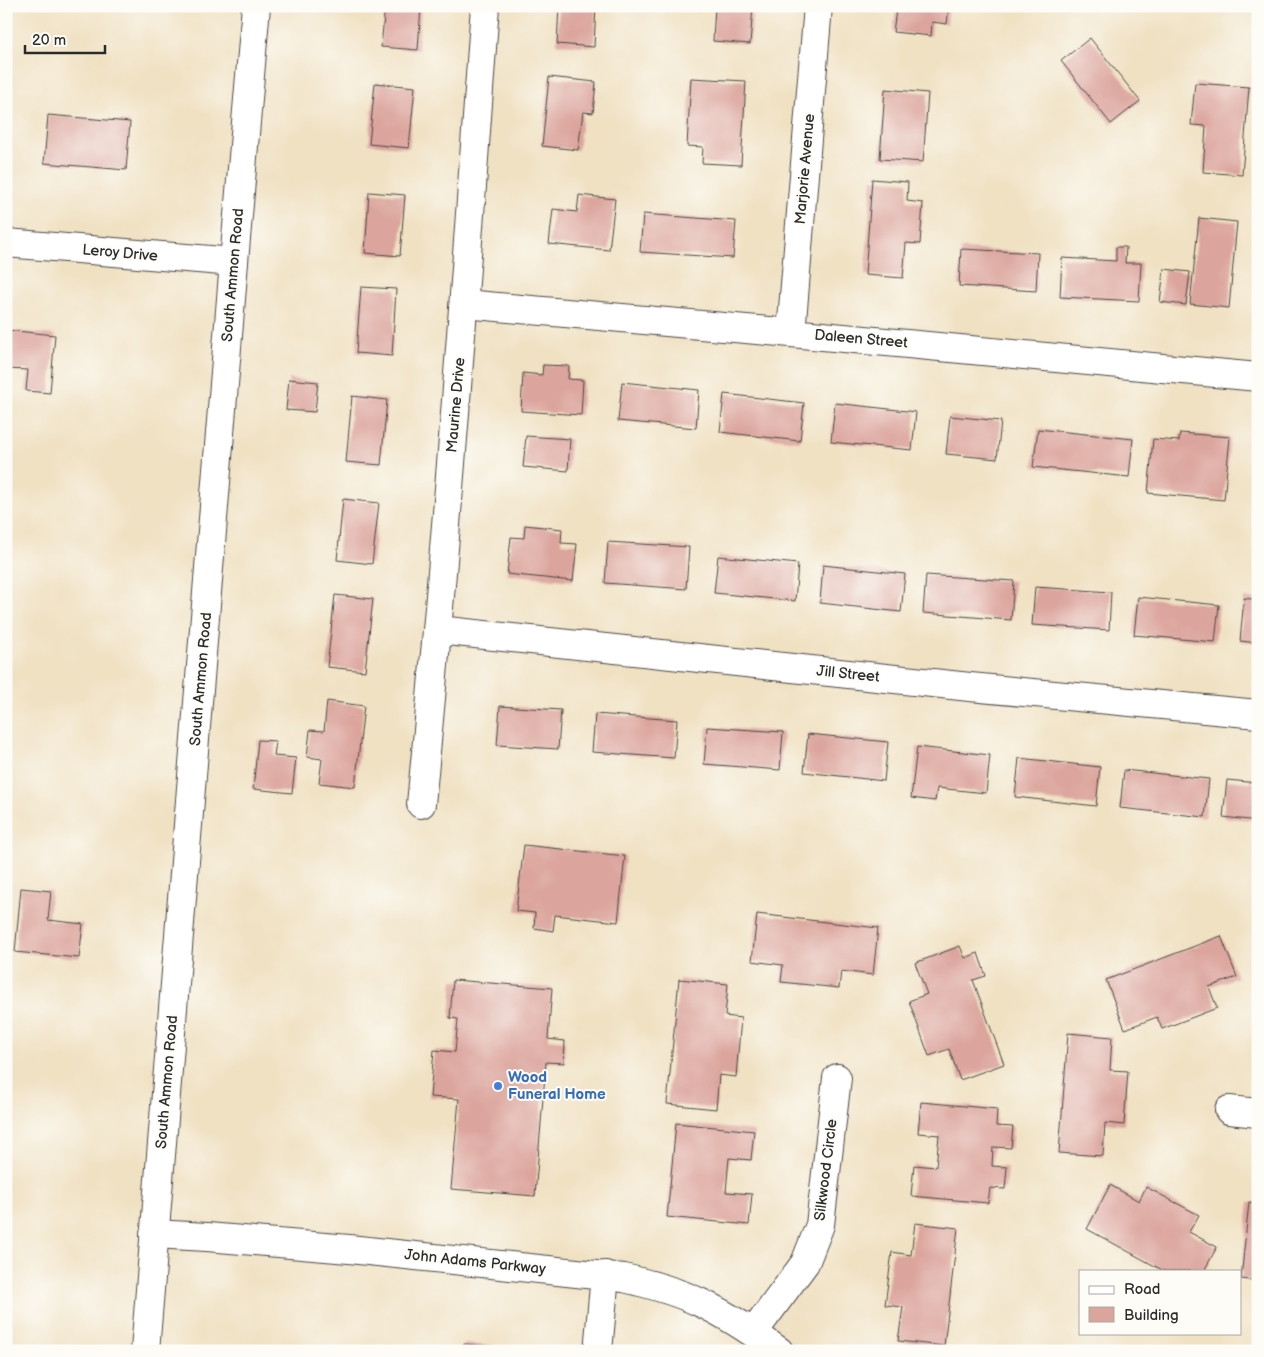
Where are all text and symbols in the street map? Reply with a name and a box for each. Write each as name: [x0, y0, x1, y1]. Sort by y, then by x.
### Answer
scale bar: [25, 22, 105, 54]
text: 20 m: [32, 31, 66, 50]
street label: Marjorie Avenue: [791, 113, 819, 225]
street label: South Ammon Road: [218, 207, 248, 343]
street label: Leroy Drive: [81, 240, 159, 266]
street label: Daleen Street: [814, 325, 909, 353]
street label: Maurine Drive: [442, 357, 470, 453]
street label: South Ammon Road: [186, 611, 216, 747]
street label: Jill Street: [816, 661, 881, 687]
street label: South Ammon Road: [152, 1014, 182, 1150]
place label: Wood Funeral Home: [508, 1068, 606, 1104]
marker: Wood Funeral Home: [492, 1080, 504, 1092]
street label: Silkwood Circle: [810, 1118, 842, 1222]
street label: John Adams Parkway: [403, 1245, 547, 1279]
legend: [1079, 1270, 1242, 1334]
text: Road: [1124, 1280, 1160, 1299]
text: Building: [1124, 1306, 1179, 1325]

